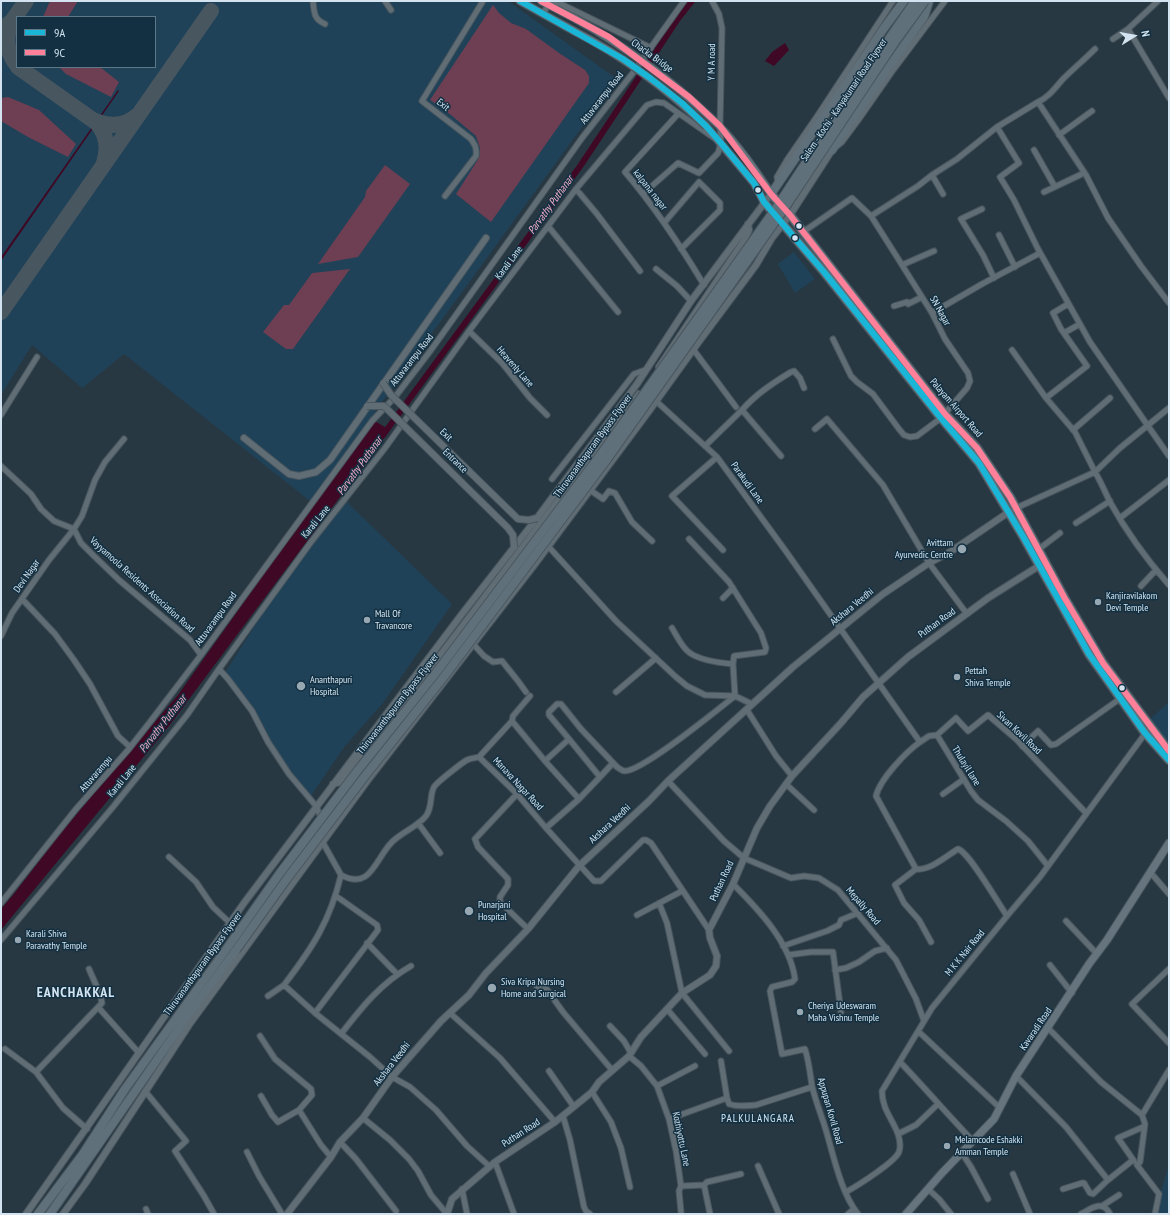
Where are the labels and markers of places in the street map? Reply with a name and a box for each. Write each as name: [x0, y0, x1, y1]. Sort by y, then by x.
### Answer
unlabelled marker: [753, 185, 763, 195]
unlabelled marker: [794, 221, 804, 231]
unlabelled marker: [790, 233, 800, 243]
place label: Avittam Ayurvedic Centre: [895, 537, 953, 560]
marker: Avittam Ayurvedic Centre: [956, 543, 968, 555]
place label: Kanjiravilakom Devi Temple: [1106, 590, 1157, 614]
marker: Kanjiravilakom Devi Temple: [1093, 597, 1103, 607]
place label: Mall Of Travancore: [375, 608, 412, 632]
marker: Mall Of Travancore: [362, 615, 372, 625]
place label: Pettah Shiva Temple: [965, 665, 1011, 688]
marker: Pettah Shiva Temple: [952, 672, 962, 682]
place label: Ananthapuri Hospital: [310, 674, 352, 698]
marker: Ananthapuri Hospital: [295, 680, 307, 692]
unlabelled marker: [1117, 683, 1127, 693]
place label: Punarjani Hospital: [478, 899, 510, 922]
marker: Punarjani Hospital: [463, 905, 475, 917]
place label: Karali Shiva Paravathy Temple: [26, 928, 87, 952]
marker: Karali Shiva Paravathy Temple: [13, 935, 23, 945]
place label: Siva Kripa Nursing Home and Surgical: [501, 976, 566, 1000]
marker: Siva Kripa Nursing Home and Surgical: [486, 982, 498, 994]
place label: Cheriya Udeswaram Maha Vishnu Temple: [808, 1000, 879, 1024]
marker: Cheriya Udeswaram Maha Vishnu Temple: [795, 1007, 805, 1017]
place label: Melamcode Eshakki Amman Temple: [955, 1134, 1023, 1158]
marker: Melamcode Eshakki Amman Temple: [942, 1141, 952, 1151]

